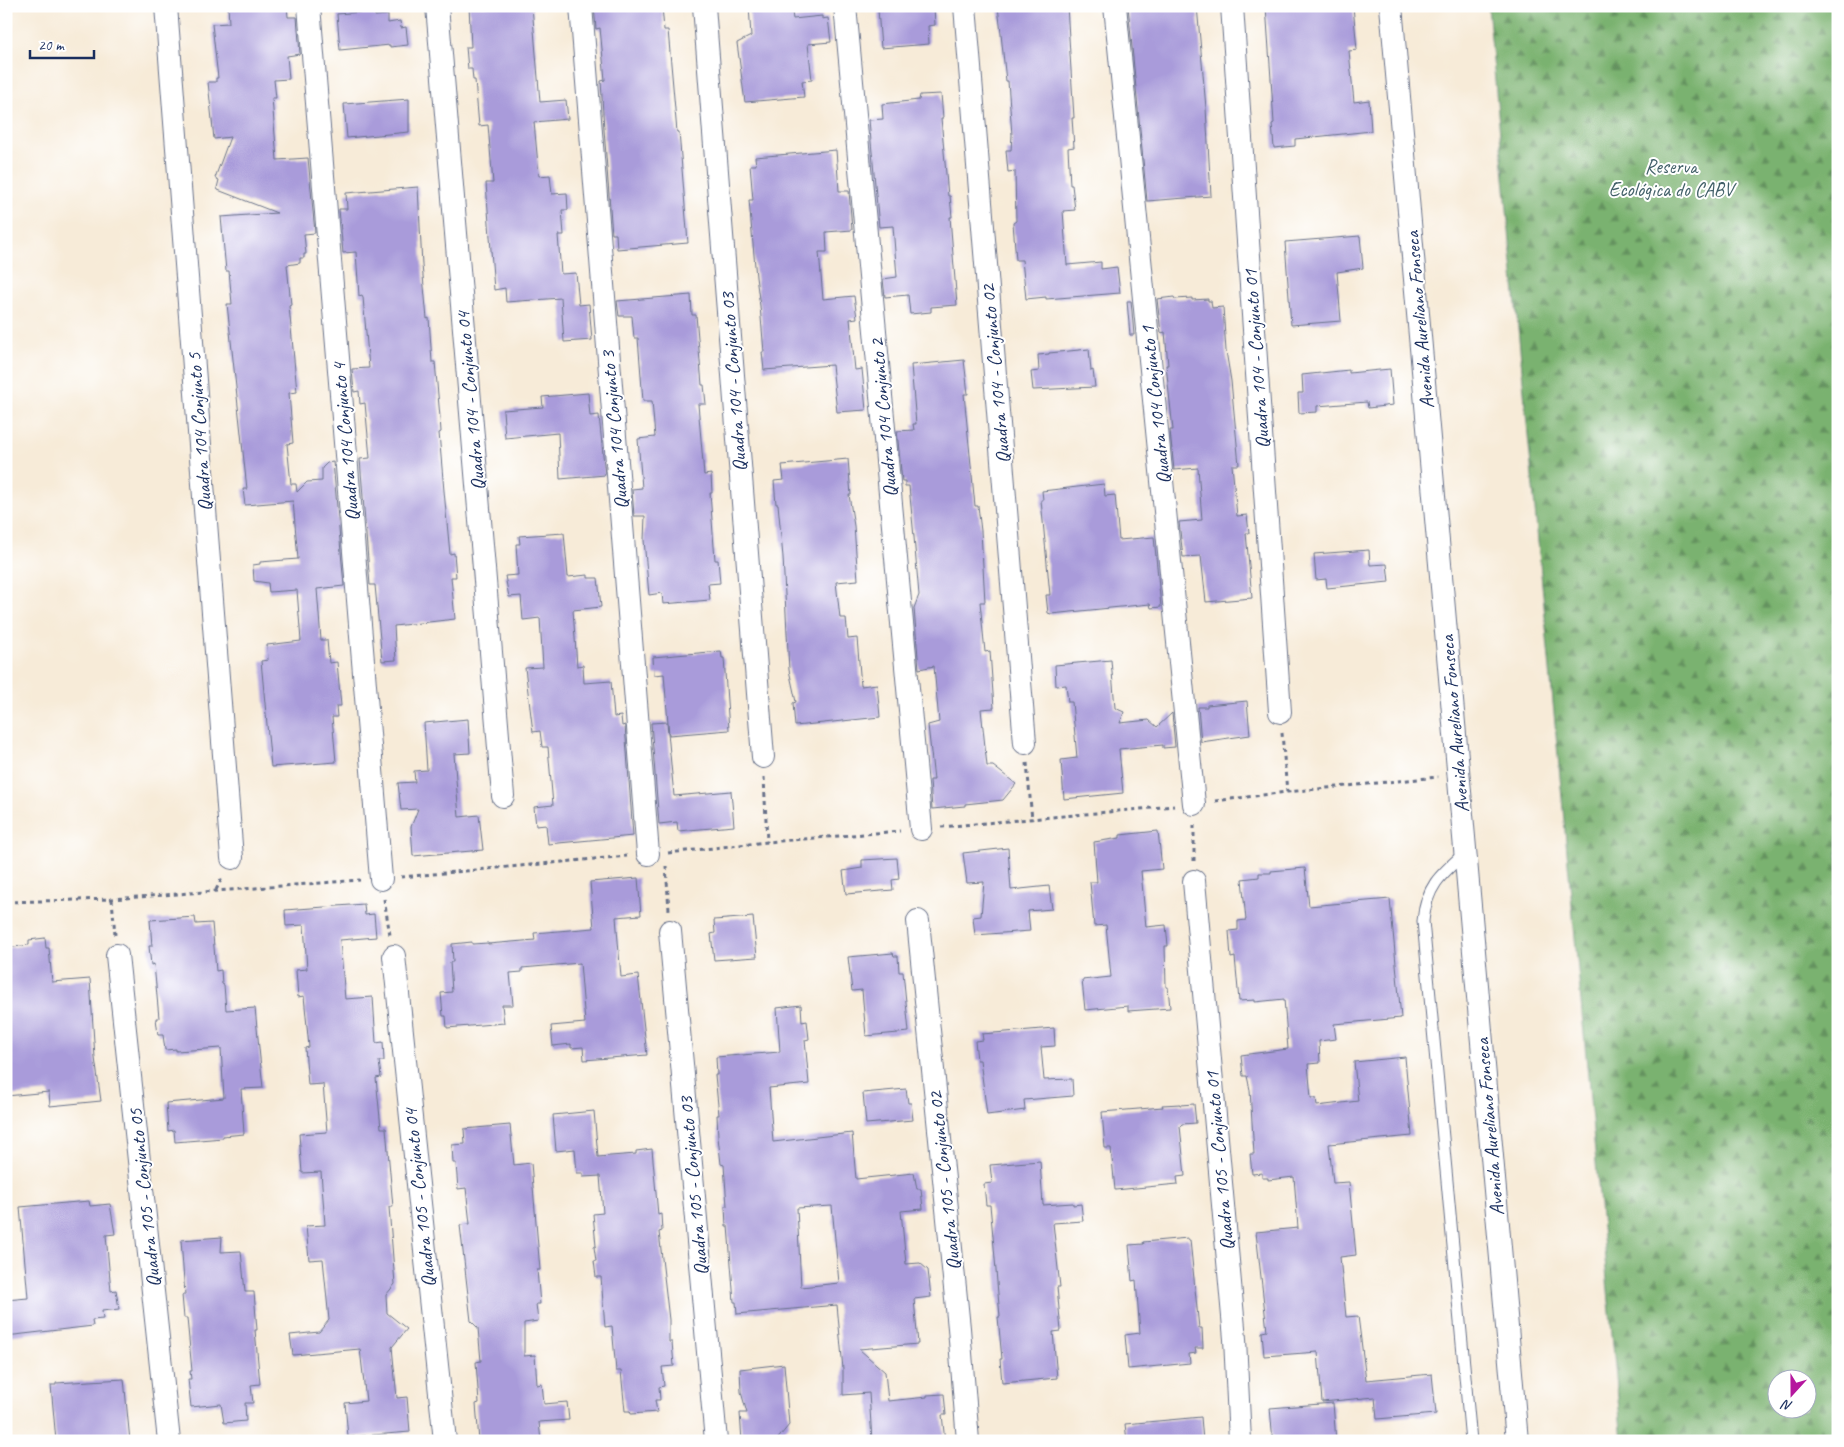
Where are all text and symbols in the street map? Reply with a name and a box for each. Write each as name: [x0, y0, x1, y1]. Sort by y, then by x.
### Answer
scale bar: [30, 28, 94, 60]
text: 20 m: [38, 36, 65, 55]
park label: Reserva Ecológica do CABV: [1609, 154, 1737, 202]
street label: Avenida Aureliano Fonseca: [1399, 228, 1440, 410]
street label: Quadra 104 - Conjunto 01: [1238, 268, 1275, 449]
street label: Quadra 104 - Conjunto 02: [975, 282, 1016, 464]
street label: Quadra 104 - Conjunto 03: [715, 290, 752, 472]
street label: Quadra 104 - Conjunto 04: [450, 309, 491, 491]
street label: Quadra 104 Conjunto 1: [1135, 324, 1176, 485]
street label: Quadra 104 Conjunto 2: [864, 336, 903, 498]
street label: Quadra 104 Conjunto 3: [595, 348, 634, 510]
street label: Quadra 104 Conjunto 5: [181, 351, 218, 512]
street label: Quadra 104 Conjunto 4: [326, 360, 365, 522]
street label: Avenida Aureliano Fonseca: [1434, 632, 1475, 814]
street label: Avenida Aureliano Fonseca: [1469, 1035, 1510, 1217]
street label: Quadra 105 - Conjunto 01: [1199, 1070, 1240, 1251]
street label: Quadra 105 - Conjunto 02: [922, 1089, 966, 1271]
street label: Quadra 105 - Conjunto 03: [673, 1094, 714, 1276]
street label: Quadra 105 - Conjunto 04: [397, 1106, 441, 1288]
street label: Quadra 105 - Conjunto 05: [123, 1107, 166, 1288]
north arrow: [1766, 1370, 1816, 1420]
text: N: [1778, 1395, 1795, 1415]

